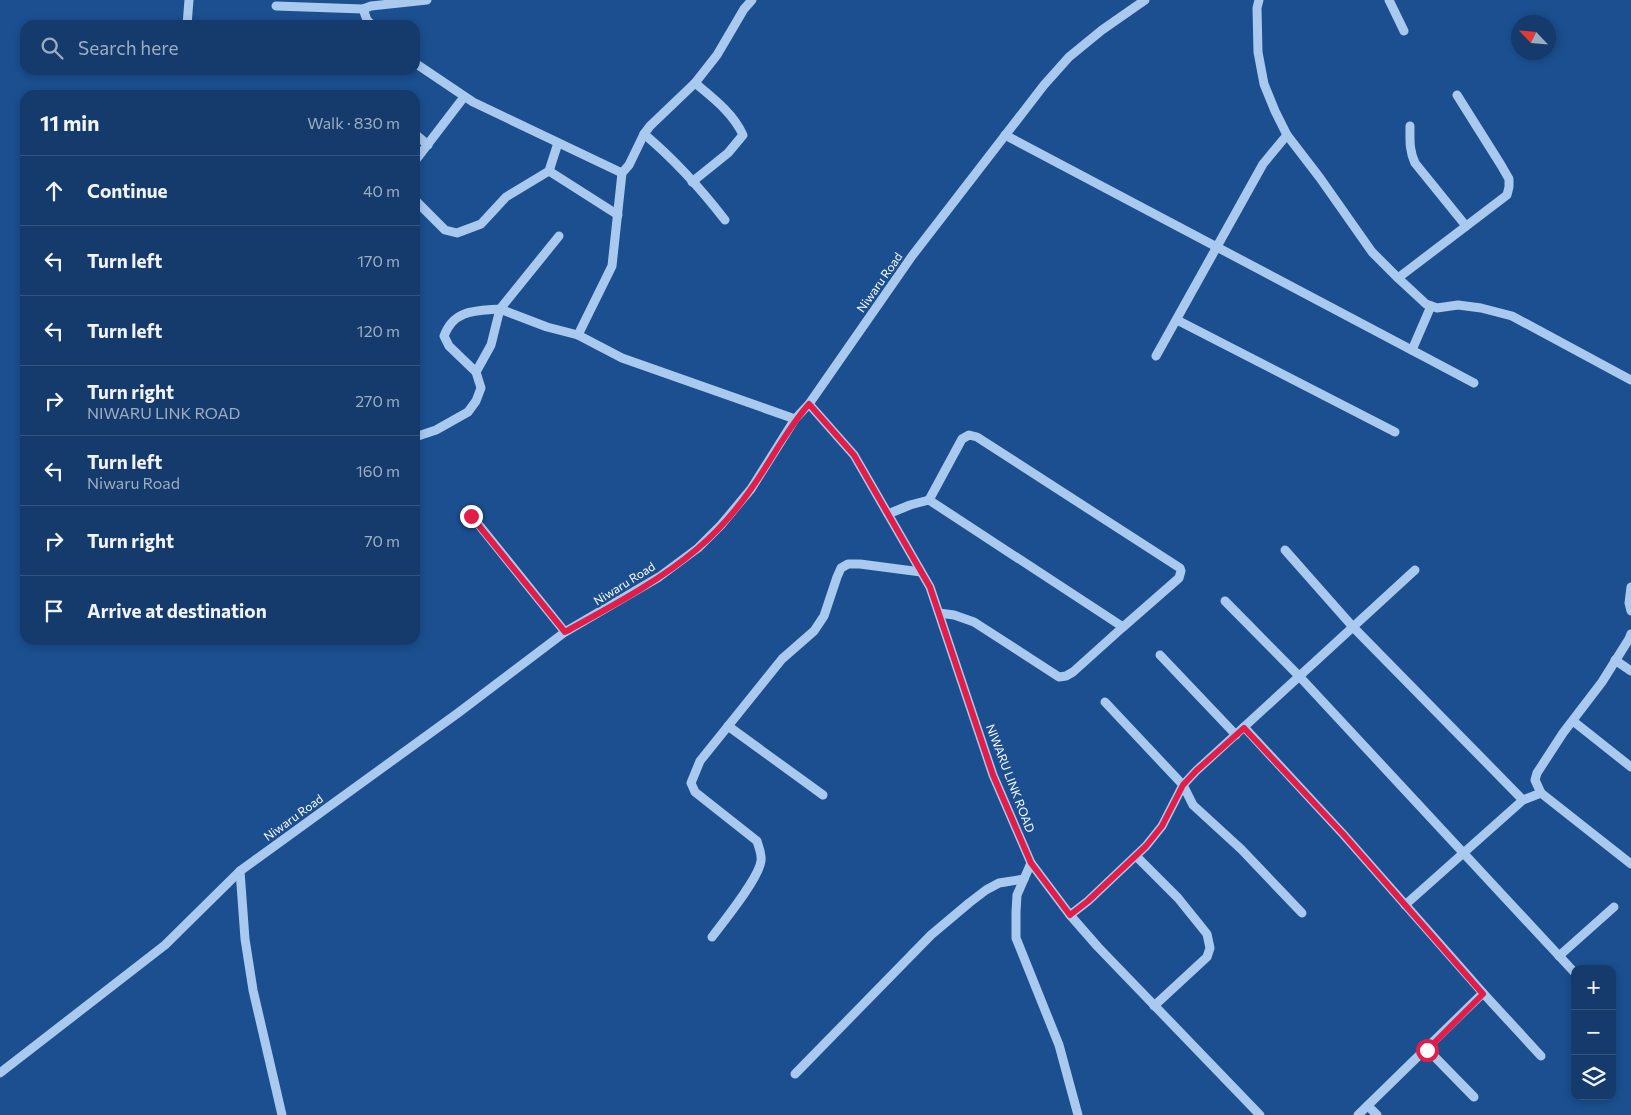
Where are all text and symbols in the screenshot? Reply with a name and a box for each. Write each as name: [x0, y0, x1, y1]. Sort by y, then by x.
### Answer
north arrow: [1511, 15, 1556, 60]
search box: [20, 20, 420, 75]
icon: search: [38, 34, 66, 62]
text: Search here: [78, 36, 178, 59]
text: 11 min: [40, 110, 99, 135]
text: Walk · 830 m: [307, 113, 400, 132]
icon: ahead: [40, 177, 68, 205]
text: Continue: [87, 179, 167, 202]
text: 40 m: [363, 181, 400, 200]
icon: left: [40, 247, 68, 275]
text: Turn left: [87, 249, 162, 272]
street label: Niwaru Road: [853, 249, 905, 315]
text: 170 m: [357, 251, 400, 270]
icon: left: [40, 317, 68, 345]
text: Turn left: [87, 319, 162, 342]
text: 120 m: [357, 321, 400, 340]
text: Turn right: [87, 380, 174, 403]
icon: right: [40, 387, 68, 415]
text: 270 m: [355, 391, 400, 410]
text: NIWARU LINK ROAD: [87, 403, 240, 422]
text: Turn left: [87, 450, 162, 473]
icon: left: [40, 457, 68, 485]
text: 160 m: [356, 461, 400, 480]
text: Niwaru Road: [87, 473, 180, 492]
route end: [460, 505, 483, 528]
icon: right: [40, 527, 68, 555]
text: Turn right: [87, 529, 174, 552]
text: 70 m: [364, 531, 400, 550]
street label: Niwaru Road: [591, 559, 657, 607]
icon: arrive: [40, 597, 68, 625]
text: Arrive at destination: [87, 599, 267, 622]
street label: NIWARU LINK ROAD: [984, 722, 1038, 834]
street label: Niwaru Road: [261, 791, 325, 843]
map controls: [1571, 965, 1616, 1100]
button: +: [1571, 965, 1616, 1010]
button: −: [1571, 1010, 1616, 1055]
route start: [1416, 1039, 1439, 1062]
button: layers: [1571, 1055, 1616, 1100]

